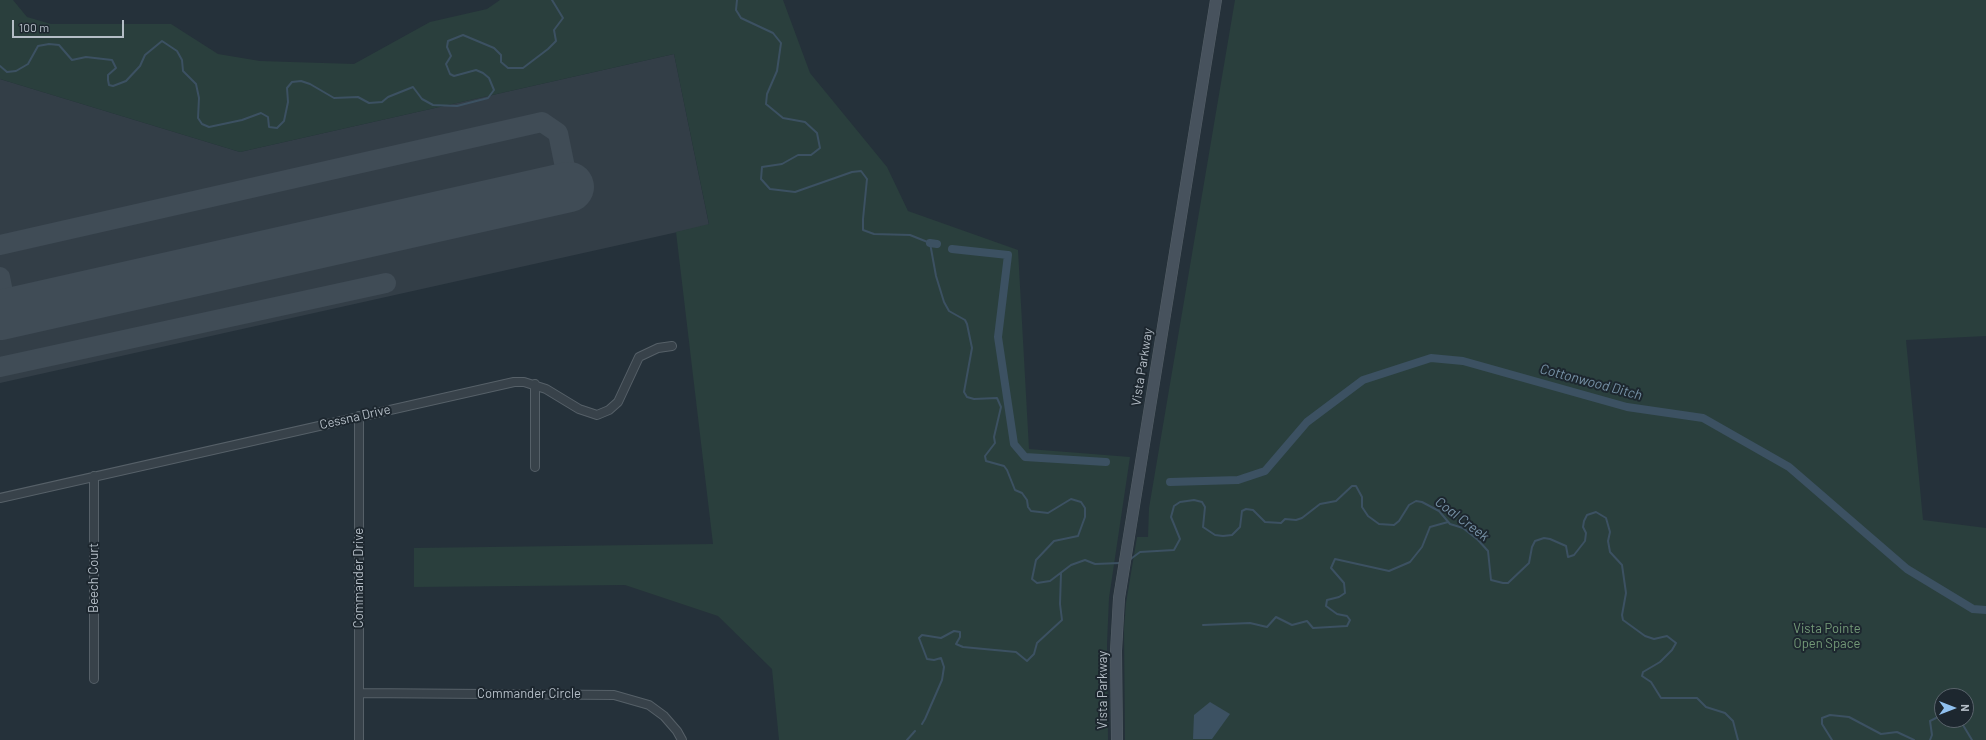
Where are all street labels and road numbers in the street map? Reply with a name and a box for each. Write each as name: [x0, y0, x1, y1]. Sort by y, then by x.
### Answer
street label: Vista Parkway: [1128, 327, 1156, 407]
street label: Cessna Drive: [318, 401, 392, 433]
street label: Commander Drive: [351, 528, 367, 628]
street label: Beech Court: [86, 543, 102, 613]
street label: Vista Parkway: [1095, 651, 1111, 729]
street label: Commander Circle: [477, 686, 581, 702]

